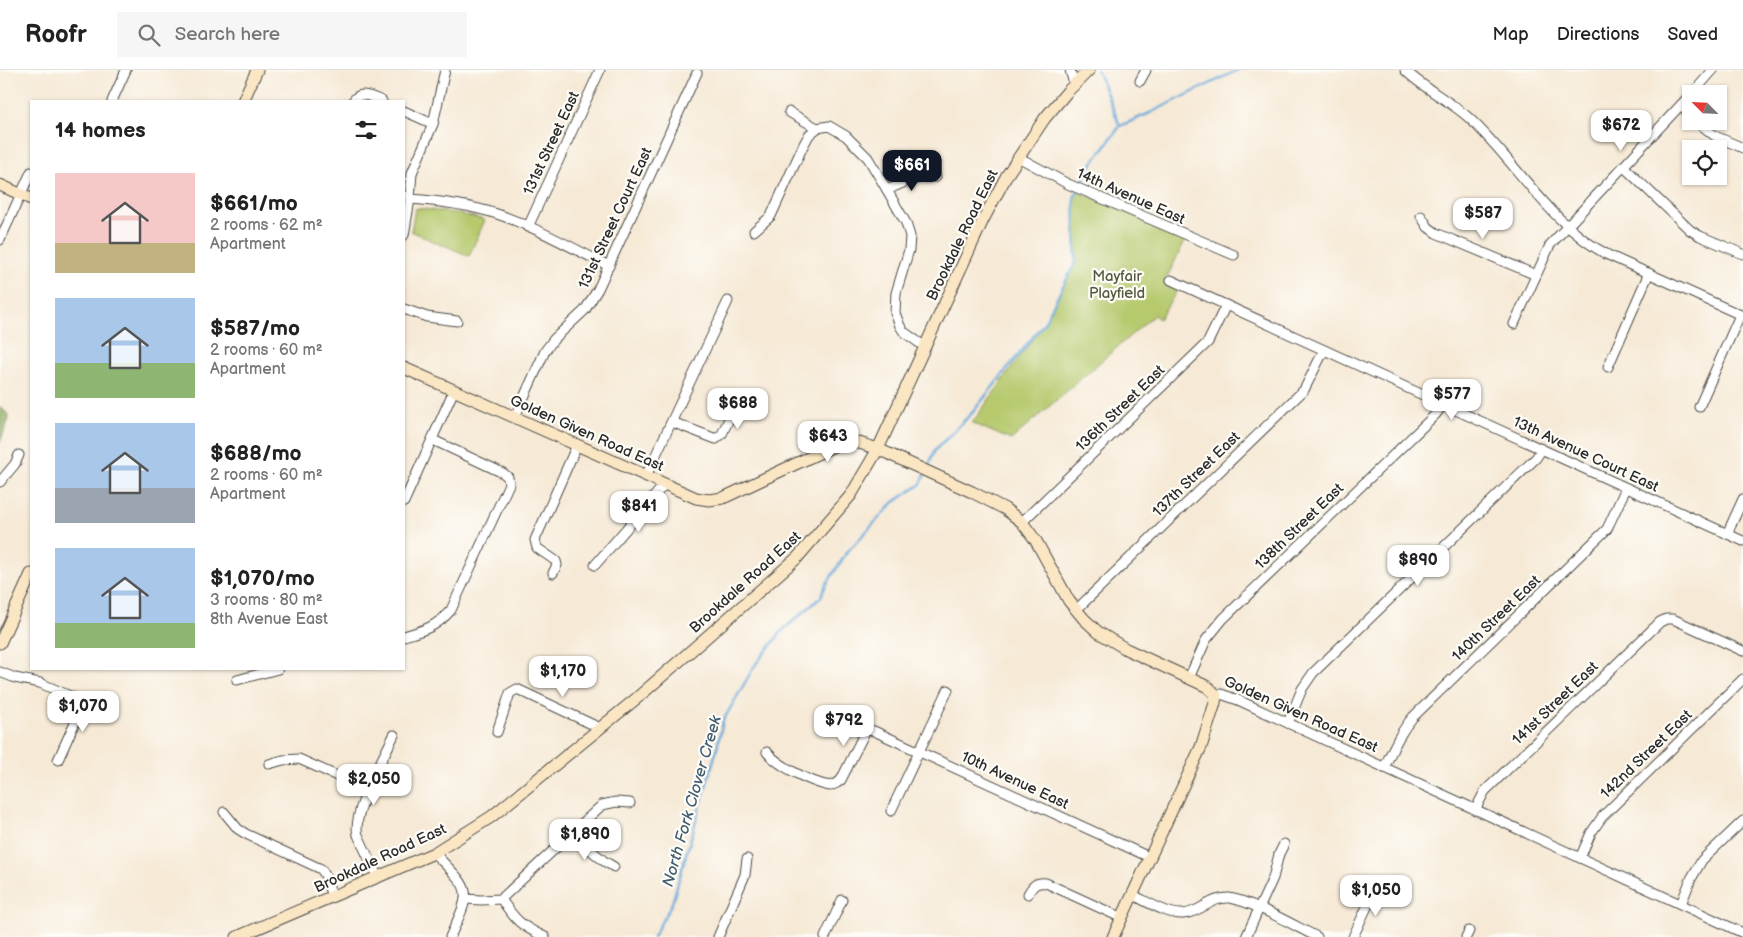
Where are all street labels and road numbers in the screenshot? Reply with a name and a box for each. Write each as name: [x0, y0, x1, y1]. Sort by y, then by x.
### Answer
street label: 131st Street East: [519, 88, 584, 198]
street label: 131st Street Court East: [574, 144, 657, 292]
street label: 14th Avenue East: [1074, 164, 1188, 229]
street label: Brookdale Road East: [922, 166, 1003, 304]
street label: 136th Street East: [1072, 361, 1169, 456]
street label: Golden Given Road East: [507, 391, 667, 476]
street label: 13th Avenue Court East: [1510, 412, 1662, 497]
street label: 137th Street East: [1148, 427, 1244, 521]
street label: 138th Street East: [1251, 479, 1348, 574]
street label: Brookdale Road East: [686, 527, 805, 637]
street label: 140th Street East: [1448, 571, 1545, 666]
street label: 141st Street East: [1508, 657, 1603, 749]
street label: Golden Given Road East: [1221, 672, 1381, 757]
street label: 142nd Street East: [1596, 705, 1696, 803]
street label: 10th Avenue East: [958, 747, 1072, 814]
street label: Brookdale Road East: [311, 819, 450, 897]

